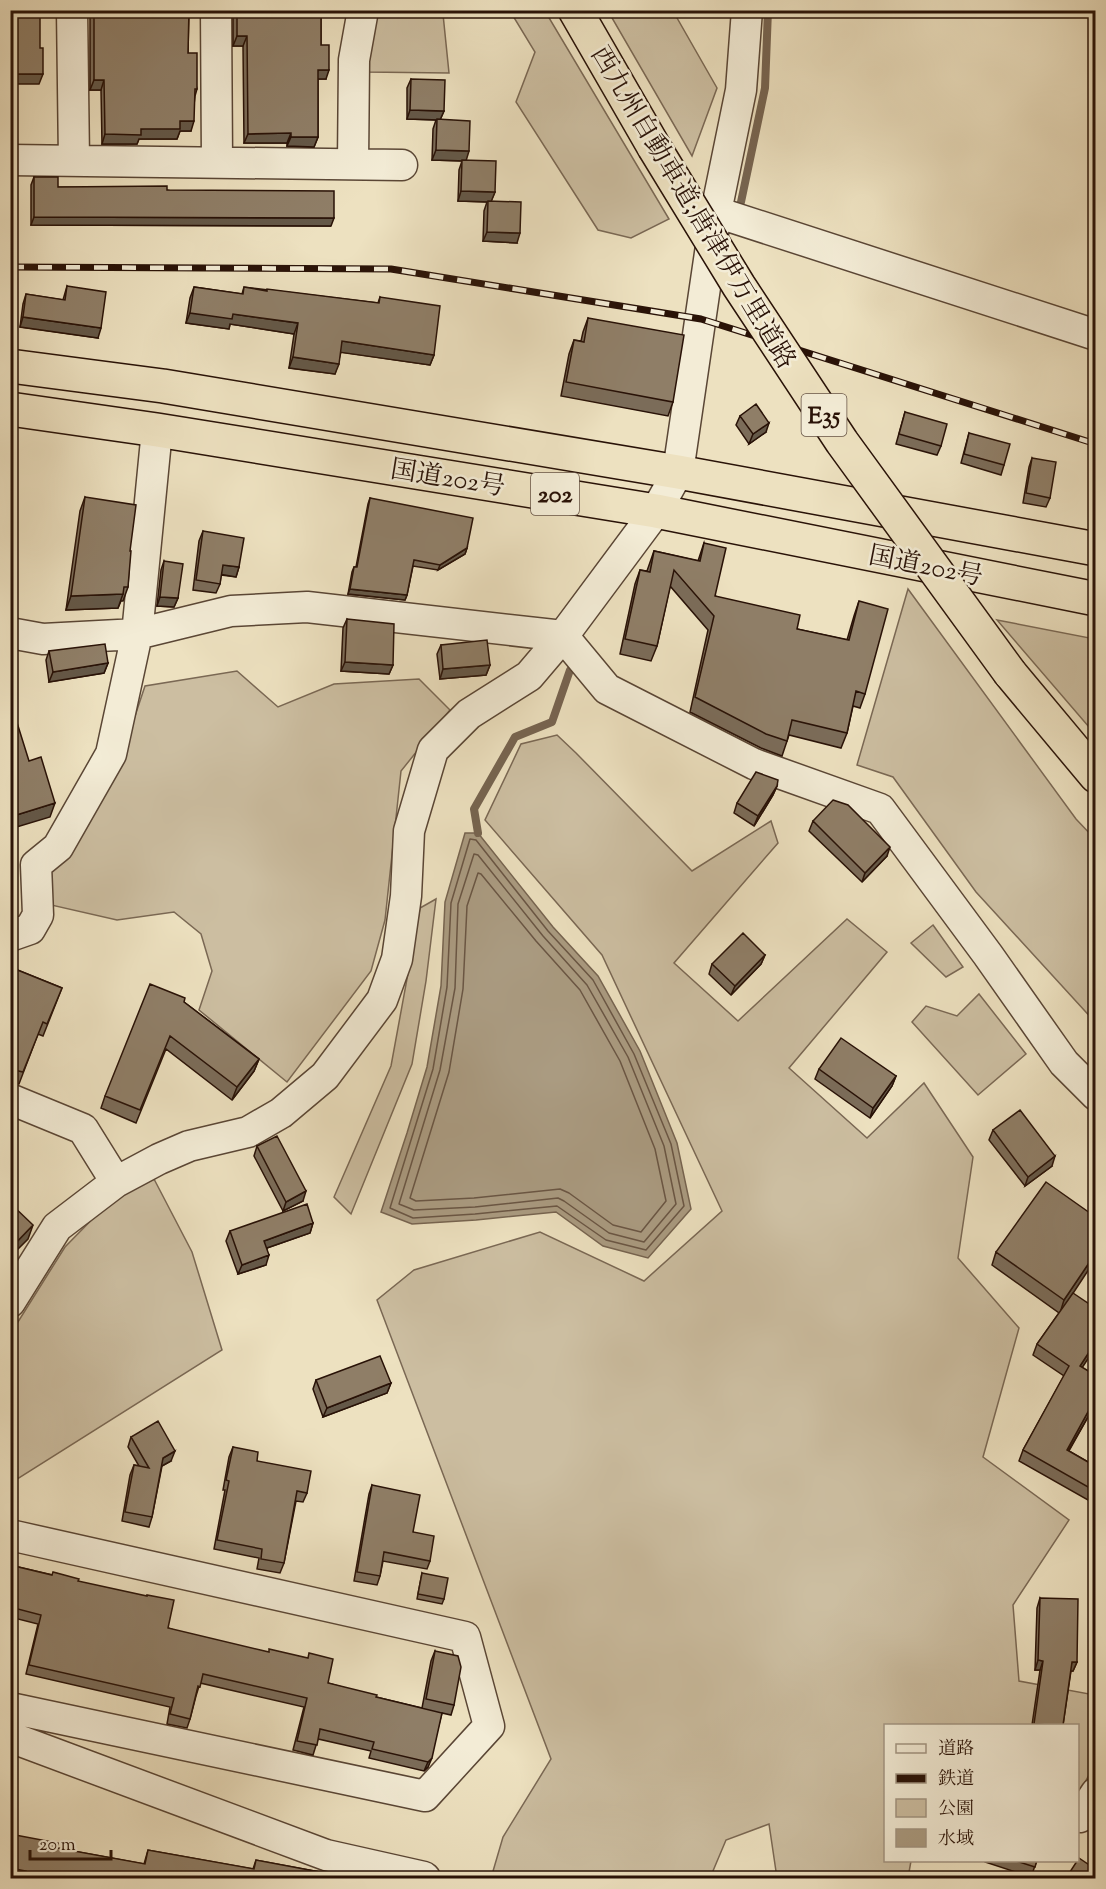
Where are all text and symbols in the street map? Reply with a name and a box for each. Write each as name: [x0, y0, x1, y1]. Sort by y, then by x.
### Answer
street label: 西九州自動車道;唐津伊万里道路: [581, 40, 803, 377]
road number: E35: [802, 394, 846, 436]
street label: 国道202号: [388, 452, 508, 507]
road number: 202: [531, 473, 579, 515]
street label: 国道202号: [865, 538, 986, 597]
legend: [884, 1724, 1079, 1862]
text: 道路: [938, 1737, 974, 1763]
text: 鉄道: [938, 1767, 974, 1793]
text: 公園: [938, 1797, 974, 1823]
scale bar: [30, 1823, 111, 1861]
text: 水域: [938, 1827, 974, 1853]
text: 20 m: [39, 1833, 76, 1859]

